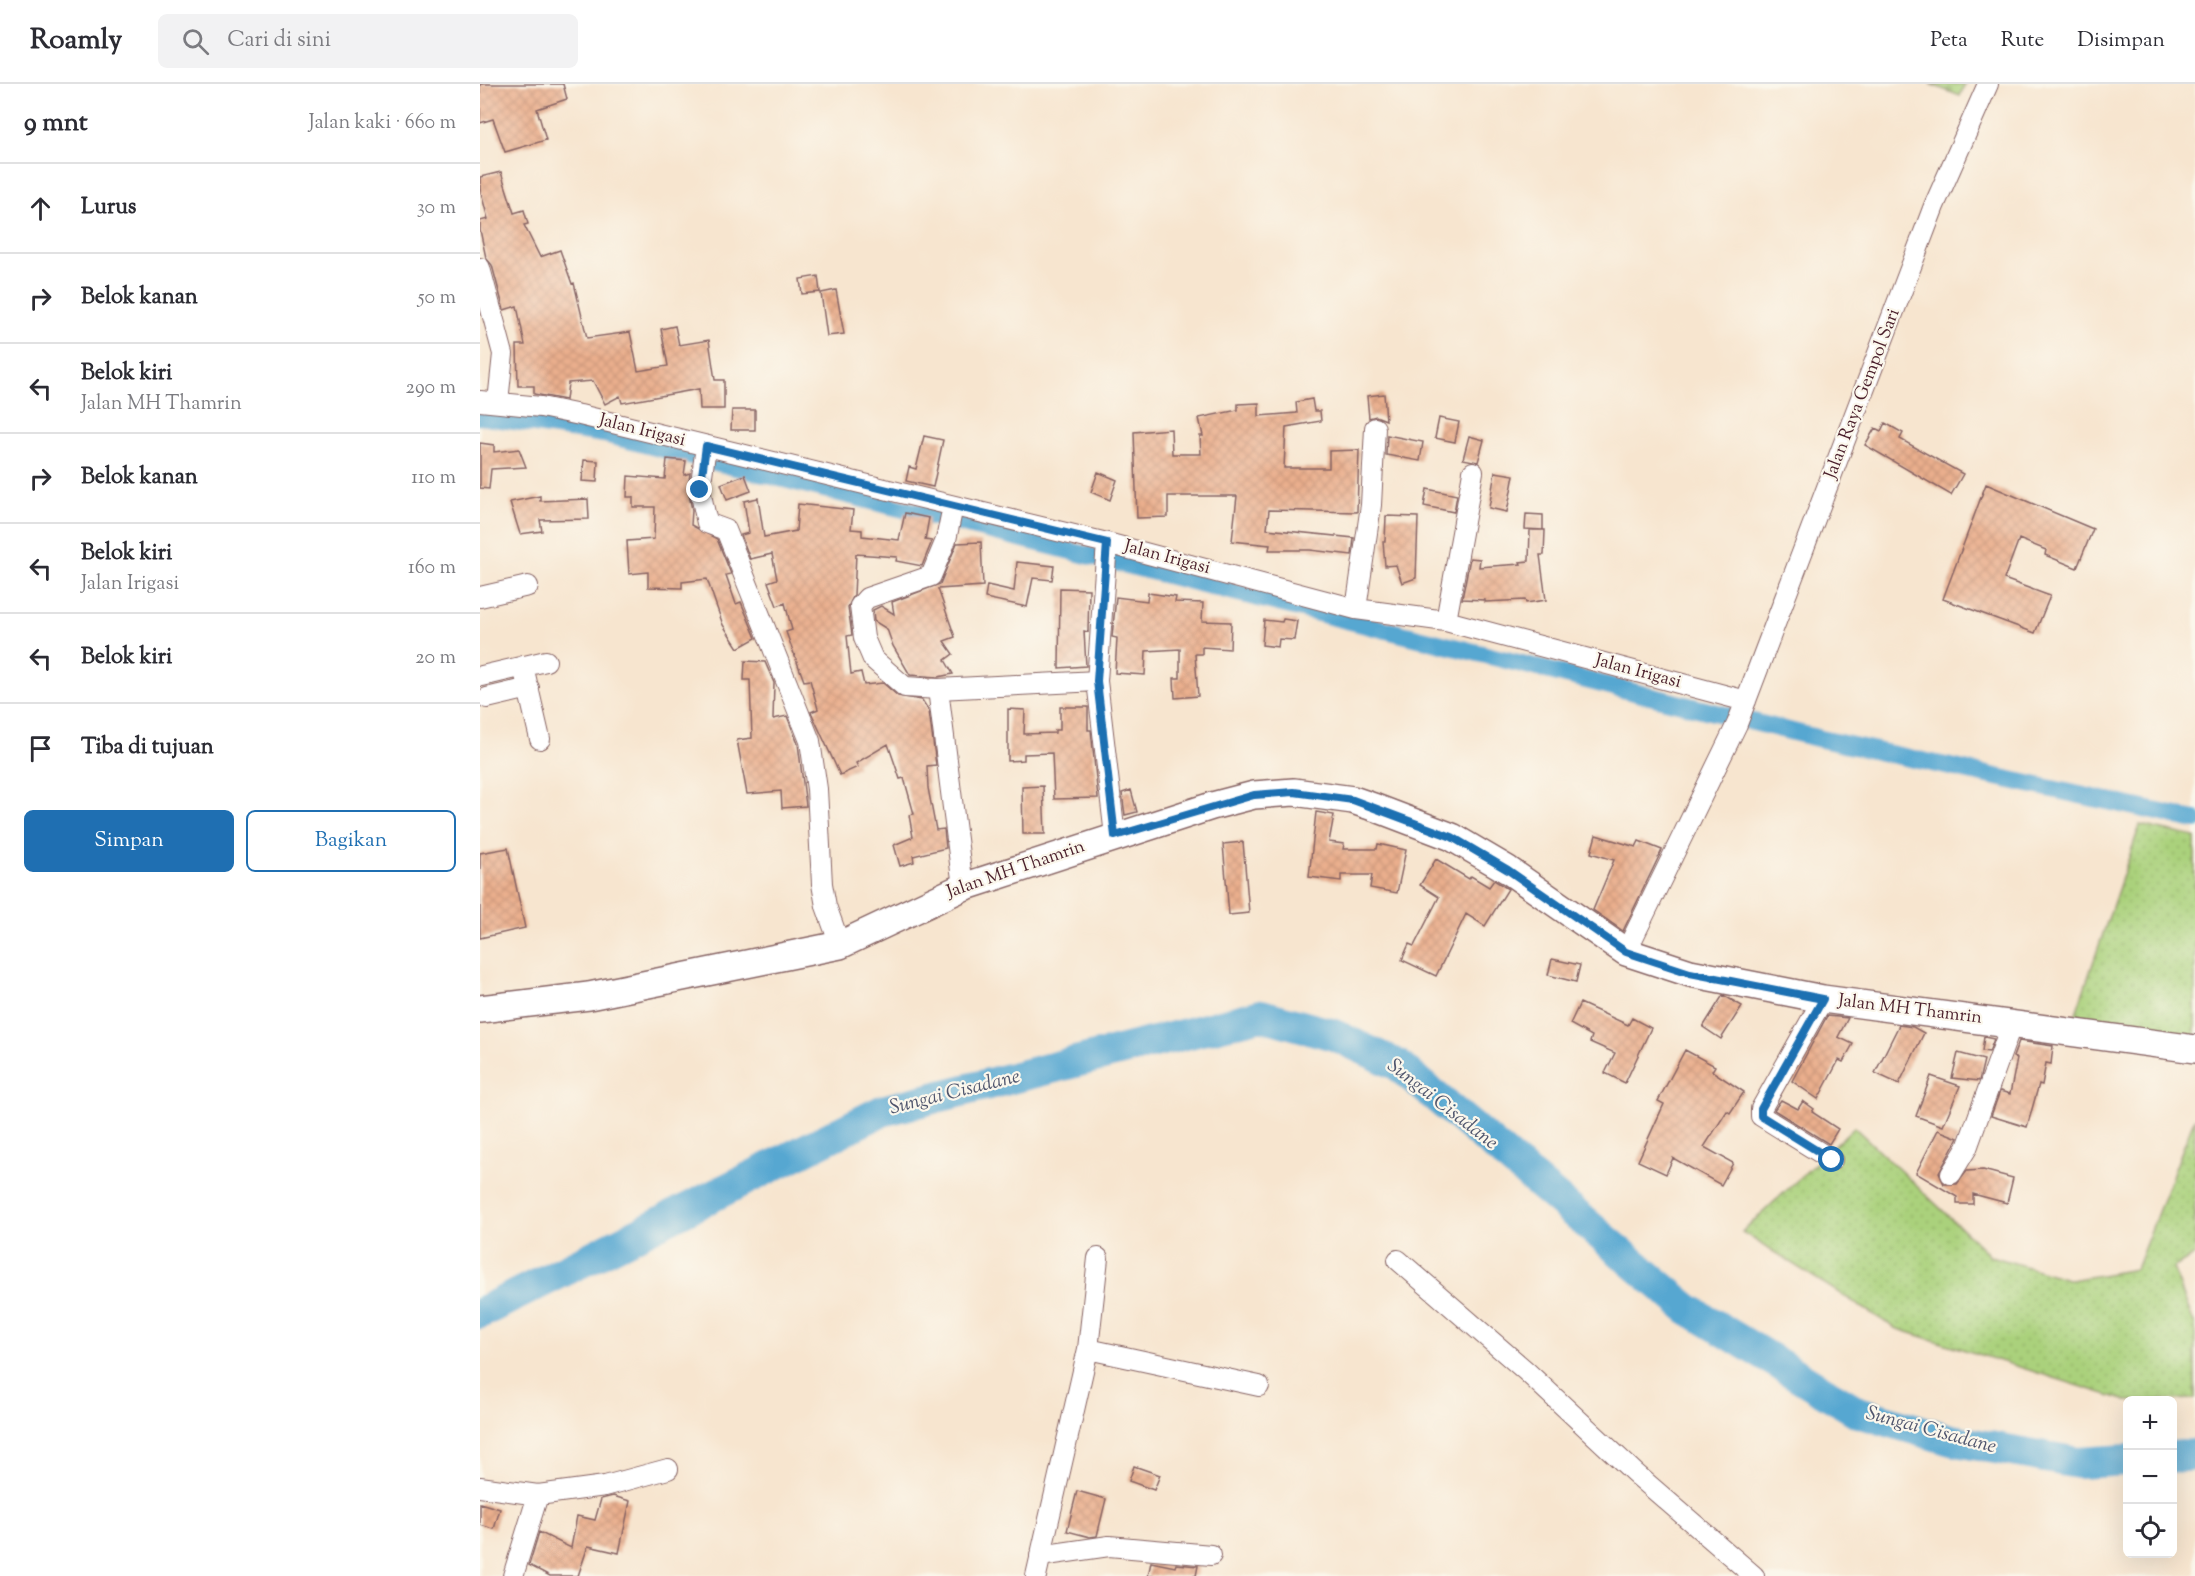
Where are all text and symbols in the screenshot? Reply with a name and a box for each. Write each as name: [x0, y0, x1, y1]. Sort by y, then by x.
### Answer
search box: [158, 14, 578, 68]
text: Roamly: [30, 21, 122, 61]
icon: search: [179, 25, 212, 58]
text: Cari di sini: [227, 25, 331, 57]
text: Peta: [1930, 26, 1968, 56]
text: Rute: [2001, 26, 2044, 56]
text: Disimpan: [2077, 26, 2165, 56]
text: 9 mnt: [24, 105, 88, 142]
text: Jalan kaki · 660 m: [309, 109, 456, 138]
icon: ahead: [24, 192, 57, 225]
text: Lurus: [81, 192, 137, 224]
text: 30 m: [417, 194, 456, 223]
icon: right: [24, 282, 57, 315]
text: Belok kanan: [81, 282, 198, 314]
text: 50 m: [418, 284, 456, 313]
street label: Jalan Raya Gempol Sari: [1818, 305, 1907, 484]
text: Belok kiri: [81, 358, 172, 390]
icon: left: [24, 372, 57, 405]
text: 290 m: [406, 374, 456, 403]
text: Jalan MH Thamrin: [81, 390, 242, 419]
street label: Jalan Irigasi: [595, 407, 688, 454]
icon: right: [24, 462, 57, 495]
text: Belok kanan: [81, 462, 198, 494]
text: 110 m: [411, 464, 456, 493]
route end: [686, 476, 712, 502]
street label: Jalan Irigasi: [1120, 534, 1213, 582]
text: Belok kiri: [81, 538, 172, 570]
icon: left: [24, 552, 57, 585]
text: 160 m: [408, 554, 456, 583]
text: Jalan Irigasi: [81, 570, 179, 599]
icon: left: [24, 642, 57, 675]
text: Belok kiri: [81, 642, 172, 674]
text: 20 m: [415, 644, 456, 673]
street label: Jalan Irigasi: [1591, 648, 1684, 696]
icon: arrive: [24, 732, 57, 765]
text: Tiba di tujuan: [81, 732, 214, 764]
button: Simpan: [24, 810, 234, 872]
button: Bagikan: [246, 810, 456, 872]
street label: Jalan MH Thamrin: [942, 834, 1089, 906]
street label: Jalan MH Thamrin: [1836, 988, 1984, 1032]
water label: Sungai Cisadane: [1380, 1052, 1504, 1158]
water label: Sungai Cisadane: [887, 1063, 1023, 1123]
route start: [1818, 1146, 1844, 1172]
map controls: [2123, 1396, 2177, 1558]
button: +: [2123, 1396, 2177, 1450]
water label: Sungai Cisadane: [1863, 1400, 1999, 1462]
button: −: [2123, 1450, 2177, 1504]
button: locate: [2123, 1504, 2177, 1558]

